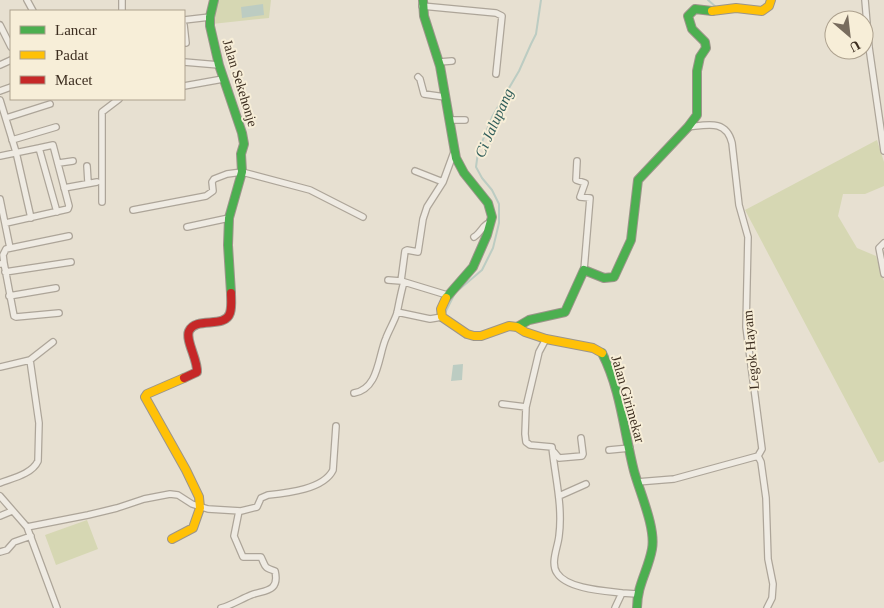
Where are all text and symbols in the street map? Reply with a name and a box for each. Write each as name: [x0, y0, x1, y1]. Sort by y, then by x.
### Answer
legend: [10, 10, 185, 100]
north arrow: [824, 10, 874, 60]
text: Lancar: [55, 22, 97, 38]
street label: Jalan Sekehonje: [220, 37, 260, 129]
text: U: [847, 37, 863, 55]
text: Padat: [55, 47, 89, 63]
text: Macet: [55, 72, 93, 88]
water label: Ci Jalupang: [472, 86, 517, 160]
street label: Legok Hayam: [740, 310, 762, 390]
street label: Jalan Girimekar: [608, 354, 648, 445]

